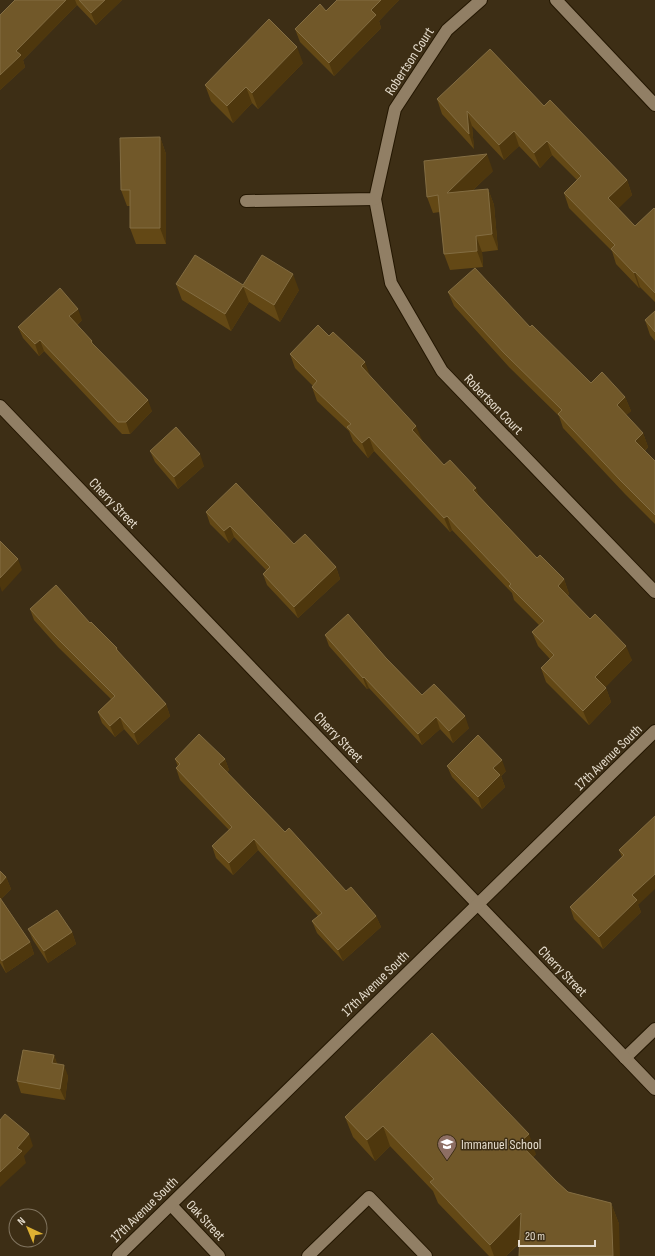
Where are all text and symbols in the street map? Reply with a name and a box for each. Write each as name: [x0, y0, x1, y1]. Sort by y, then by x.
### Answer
street label: Robertson Court: [381, 24, 438, 99]
street label: Robertson Court: [461, 370, 527, 438]
street label: Cherry Street: [85, 475, 142, 532]
street label: Cherry Street: [310, 709, 367, 766]
street label: 17th Avenue South: [571, 721, 646, 794]
street label: Cherry Street: [534, 943, 591, 1000]
street label: 17th Avenue South: [338, 947, 413, 1020]
school or university icon: Immanuel School: [436, 1133, 458, 1161]
place label: Immanuel School: [461, 1136, 541, 1153]
street label: 17th Avenue South: [107, 1173, 182, 1246]
street label: Oak Street: [183, 1197, 229, 1244]
north arrow: [8, 1208, 48, 1248]
text: N: [15, 1214, 28, 1228]
scale bar: [519, 1222, 595, 1248]
text: 20 m: [525, 1229, 545, 1244]

